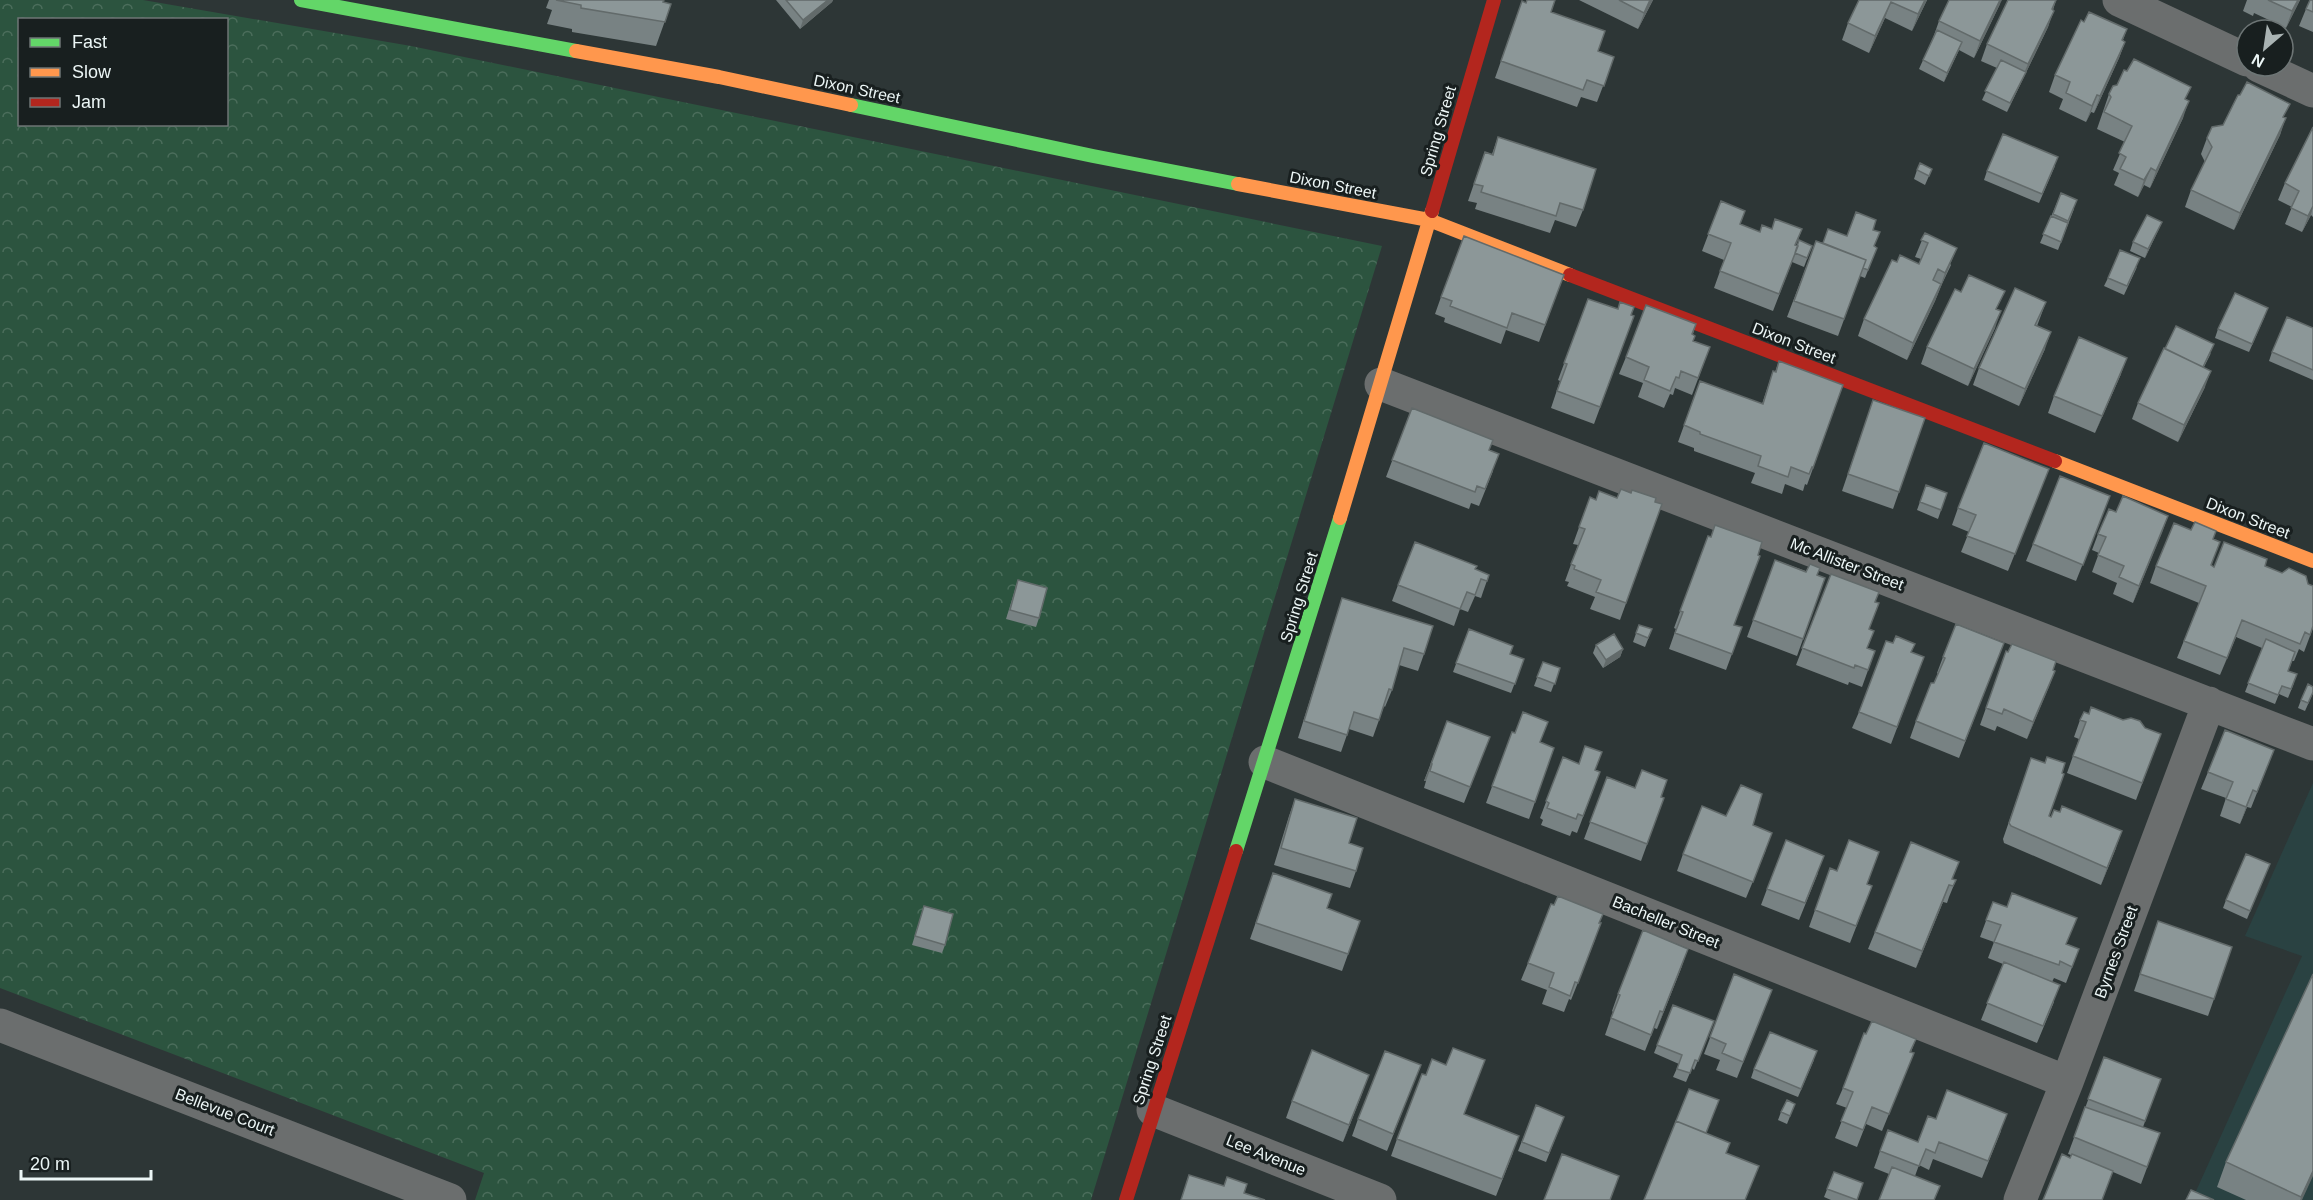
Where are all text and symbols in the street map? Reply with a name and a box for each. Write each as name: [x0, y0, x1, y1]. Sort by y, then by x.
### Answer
legend: [18, 18, 228, 126]
north arrow: [2235, 18, 2295, 78]
text: Fast: [72, 32, 107, 52]
text: N: [2249, 50, 2267, 71]
text: Slow: [72, 62, 112, 82]
street label: Dixon Street: [812, 72, 902, 107]
street label: Spring Street: [1417, 83, 1459, 178]
text: Jam: [72, 92, 106, 112]
street label: Dixon Street: [1288, 168, 1378, 202]
street label: Dixon Street: [1750, 319, 1839, 367]
street label: Dixon Street: [2204, 494, 2293, 542]
street label: Mc Allister Street: [1788, 535, 1907, 594]
street label: Spring Street: [1277, 549, 1321, 644]
street label: Bacheller Street: [1610, 893, 1722, 951]
street label: Byrnes Street: [2091, 903, 2141, 1000]
street label: Spring Street: [1129, 1012, 1175, 1107]
street label: Bellevue Court: [173, 1085, 278, 1139]
street label: Lee Avenue: [1224, 1131, 1308, 1179]
scale bar: [21, 1143, 152, 1181]
text: 20 m: [30, 1154, 70, 1174]

